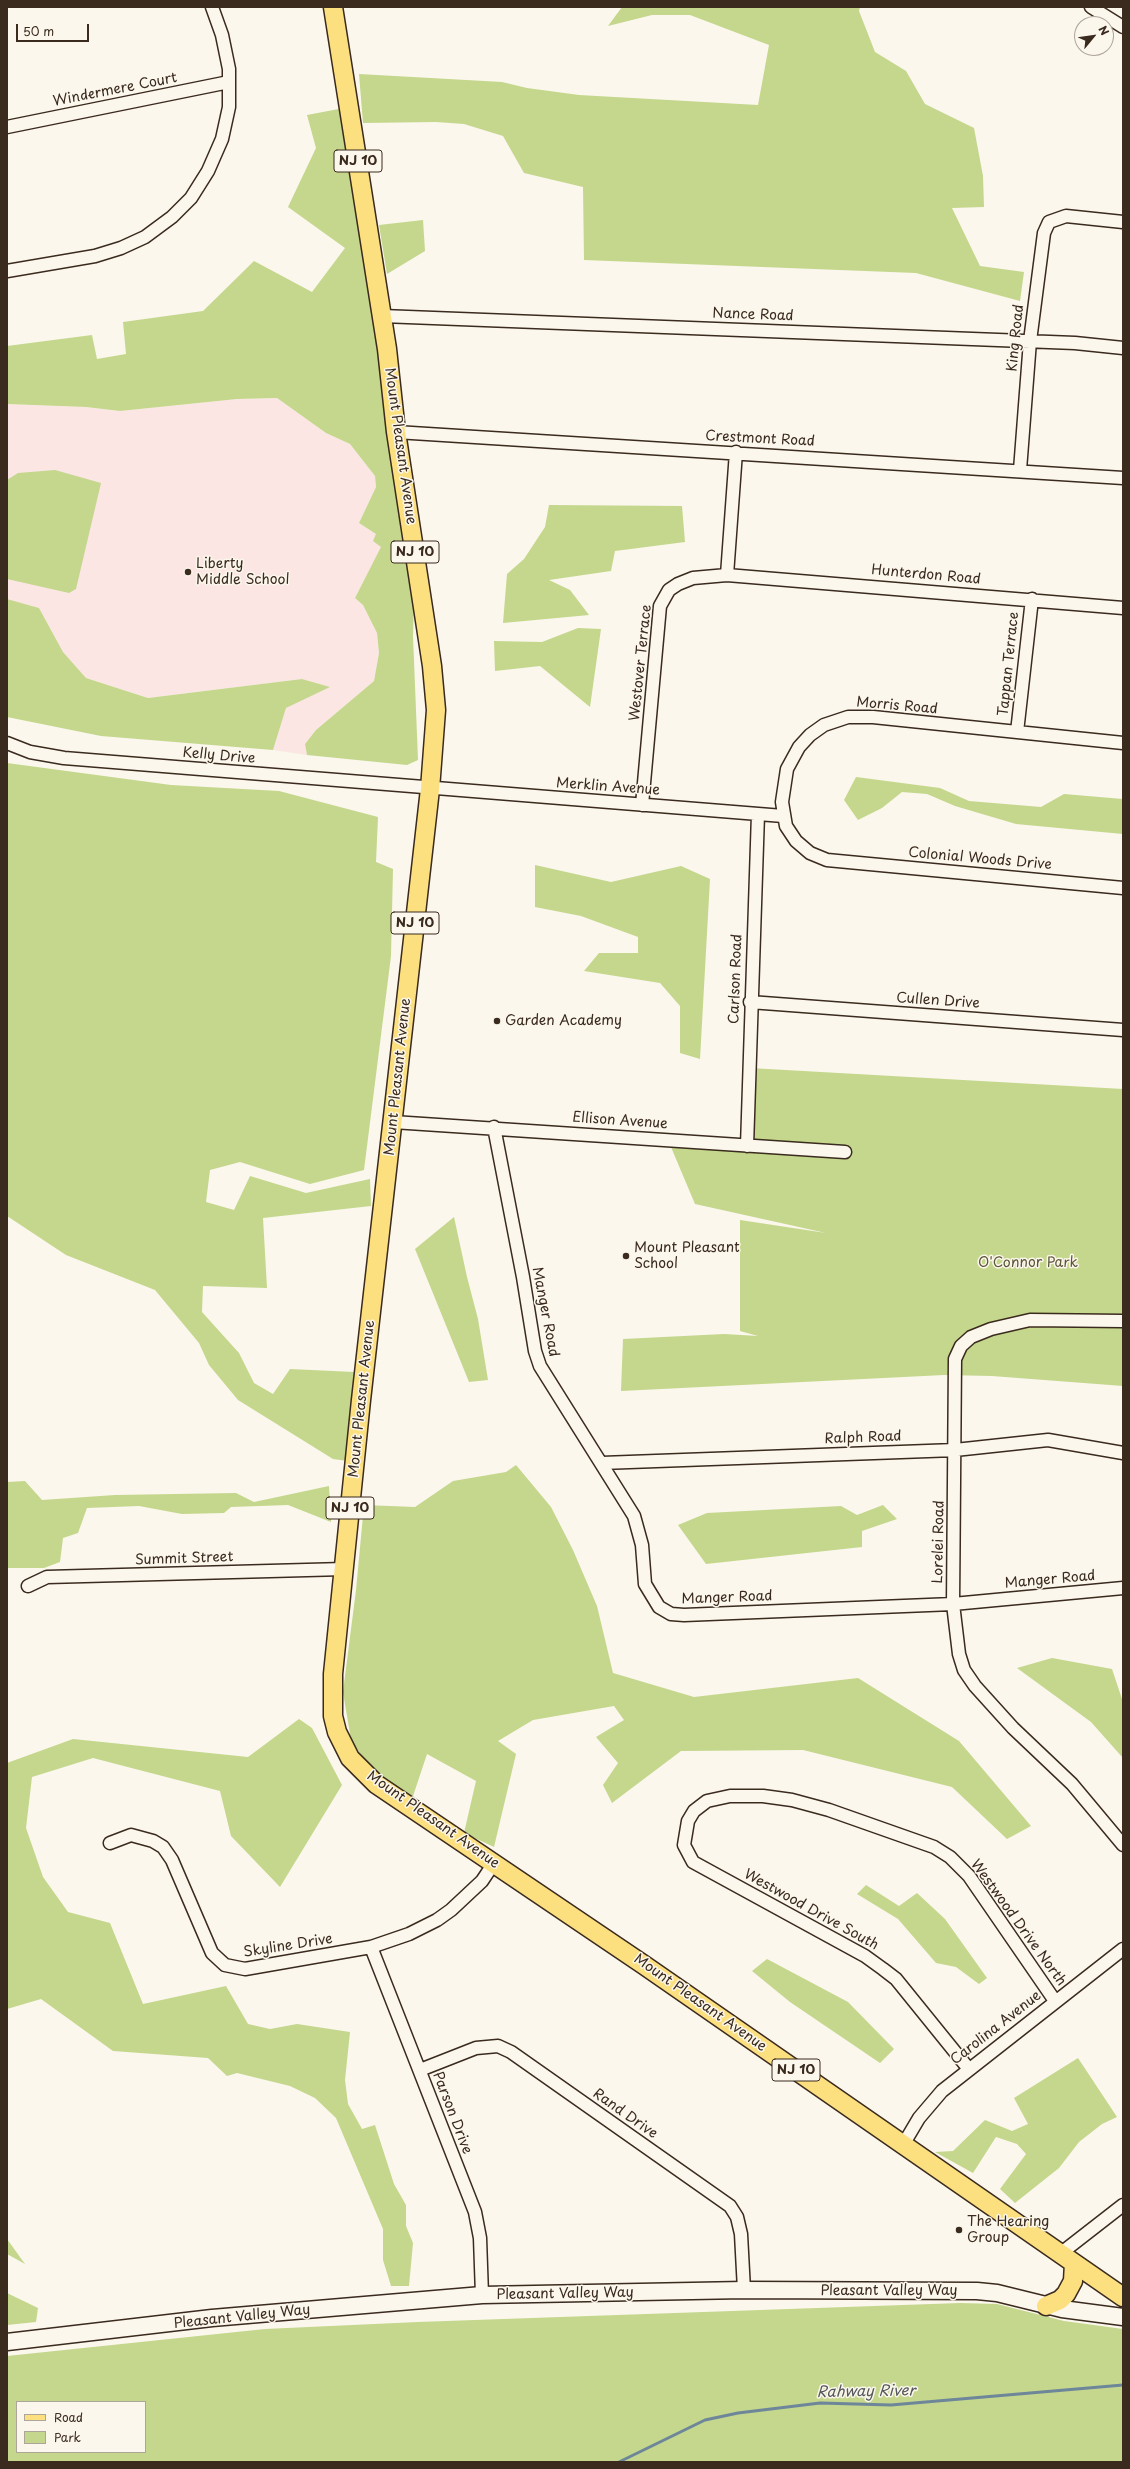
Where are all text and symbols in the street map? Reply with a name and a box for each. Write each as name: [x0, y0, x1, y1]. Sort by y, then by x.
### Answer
scale bar: [18, 16, 91, 42]
north arrow: [1074, 16, 1114, 56]
text: 50 m: [23, 22, 54, 40]
text: N: [1095, 22, 1114, 38]
street label: Windermere Court: [52, 70, 178, 110]
road number: NJ 10: [334, 150, 382, 172]
street label: King Road: [1004, 304, 1028, 372]
street label: Nance Road: [712, 305, 794, 325]
street label: Mount Pleasant Avenue: [381, 366, 419, 526]
street label: Crestmont Road: [705, 428, 815, 450]
road number: NJ 10: [391, 541, 439, 563]
place label: Liberty Middle School: [196, 556, 289, 588]
street label: Hunterdon Road: [870, 562, 982, 588]
marker: Liberty Middle School: [183, 567, 193, 577]
street label: Westover Terrace: [627, 604, 655, 722]
street label: Tappan Terrace: [995, 611, 1023, 717]
street label: Morris Road: [856, 694, 938, 718]
street label: Kelly Drive: [182, 744, 256, 768]
street label: Merklin Avenue: [555, 775, 661, 799]
street label: Colonial Woods Drive: [908, 844, 1052, 874]
road number: NJ 10: [391, 912, 439, 934]
street label: Carlson Road: [726, 934, 746, 1024]
street label: Cullen Drive: [896, 990, 980, 1012]
street label: Mount Pleasant Avenue: [381, 997, 415, 1157]
place label: Garden Academy: [505, 1013, 622, 1029]
marker: Garden Academy: [492, 1016, 502, 1026]
street label: Ellison Avenue: [572, 1109, 668, 1133]
place label: Mount Pleasant School: [634, 1240, 740, 1272]
marker: Mount Pleasant School: [621, 1251, 631, 1261]
park label: O'Connor Park: [978, 1255, 1078, 1271]
street label: Manger Road: [528, 1266, 562, 1358]
street label: Mount Pleasant Avenue: [345, 1319, 379, 1479]
street label: Ralph Road: [824, 1428, 902, 1448]
road number: NJ 10: [326, 1497, 374, 1519]
street label: Lorelei Road: [930, 1500, 948, 1584]
street label: Summit Street: [134, 1549, 234, 1569]
street label: Manger Road: [1004, 1568, 1096, 1592]
street label: Manger Road: [681, 1588, 773, 1608]
street label: Mount Pleasant Avenue: [363, 1768, 503, 1872]
street label: Westwood Drive North: [967, 1857, 1069, 1989]
street label: Westwood Drive South: [741, 1866, 881, 1954]
street label: Skyline Drive: [242, 1931, 334, 1961]
street label: Mount Pleasant Avenue: [630, 1951, 770, 2055]
street label: Carolina Avenue: [947, 1987, 1045, 2069]
road number: NJ 10: [772, 2059, 820, 2081]
street label: Parson Drive: [429, 2069, 475, 2157]
street label: Rand Drive: [589, 2086, 661, 2142]
place label: The Hearing Group: [967, 2214, 1049, 2246]
marker: The Hearing Group: [954, 2225, 964, 2235]
street label: Pleasant Valley Way: [820, 2283, 958, 2299]
street label: Pleasant Valley Way: [496, 2284, 634, 2304]
street label: Pleasant Valley Way: [173, 2301, 311, 2333]
water label: Rahway River: [817, 2382, 915, 2402]
legend: [16, 2401, 146, 2453]
text: Road: [54, 2408, 83, 2426]
text: Park: [54, 2428, 81, 2446]

